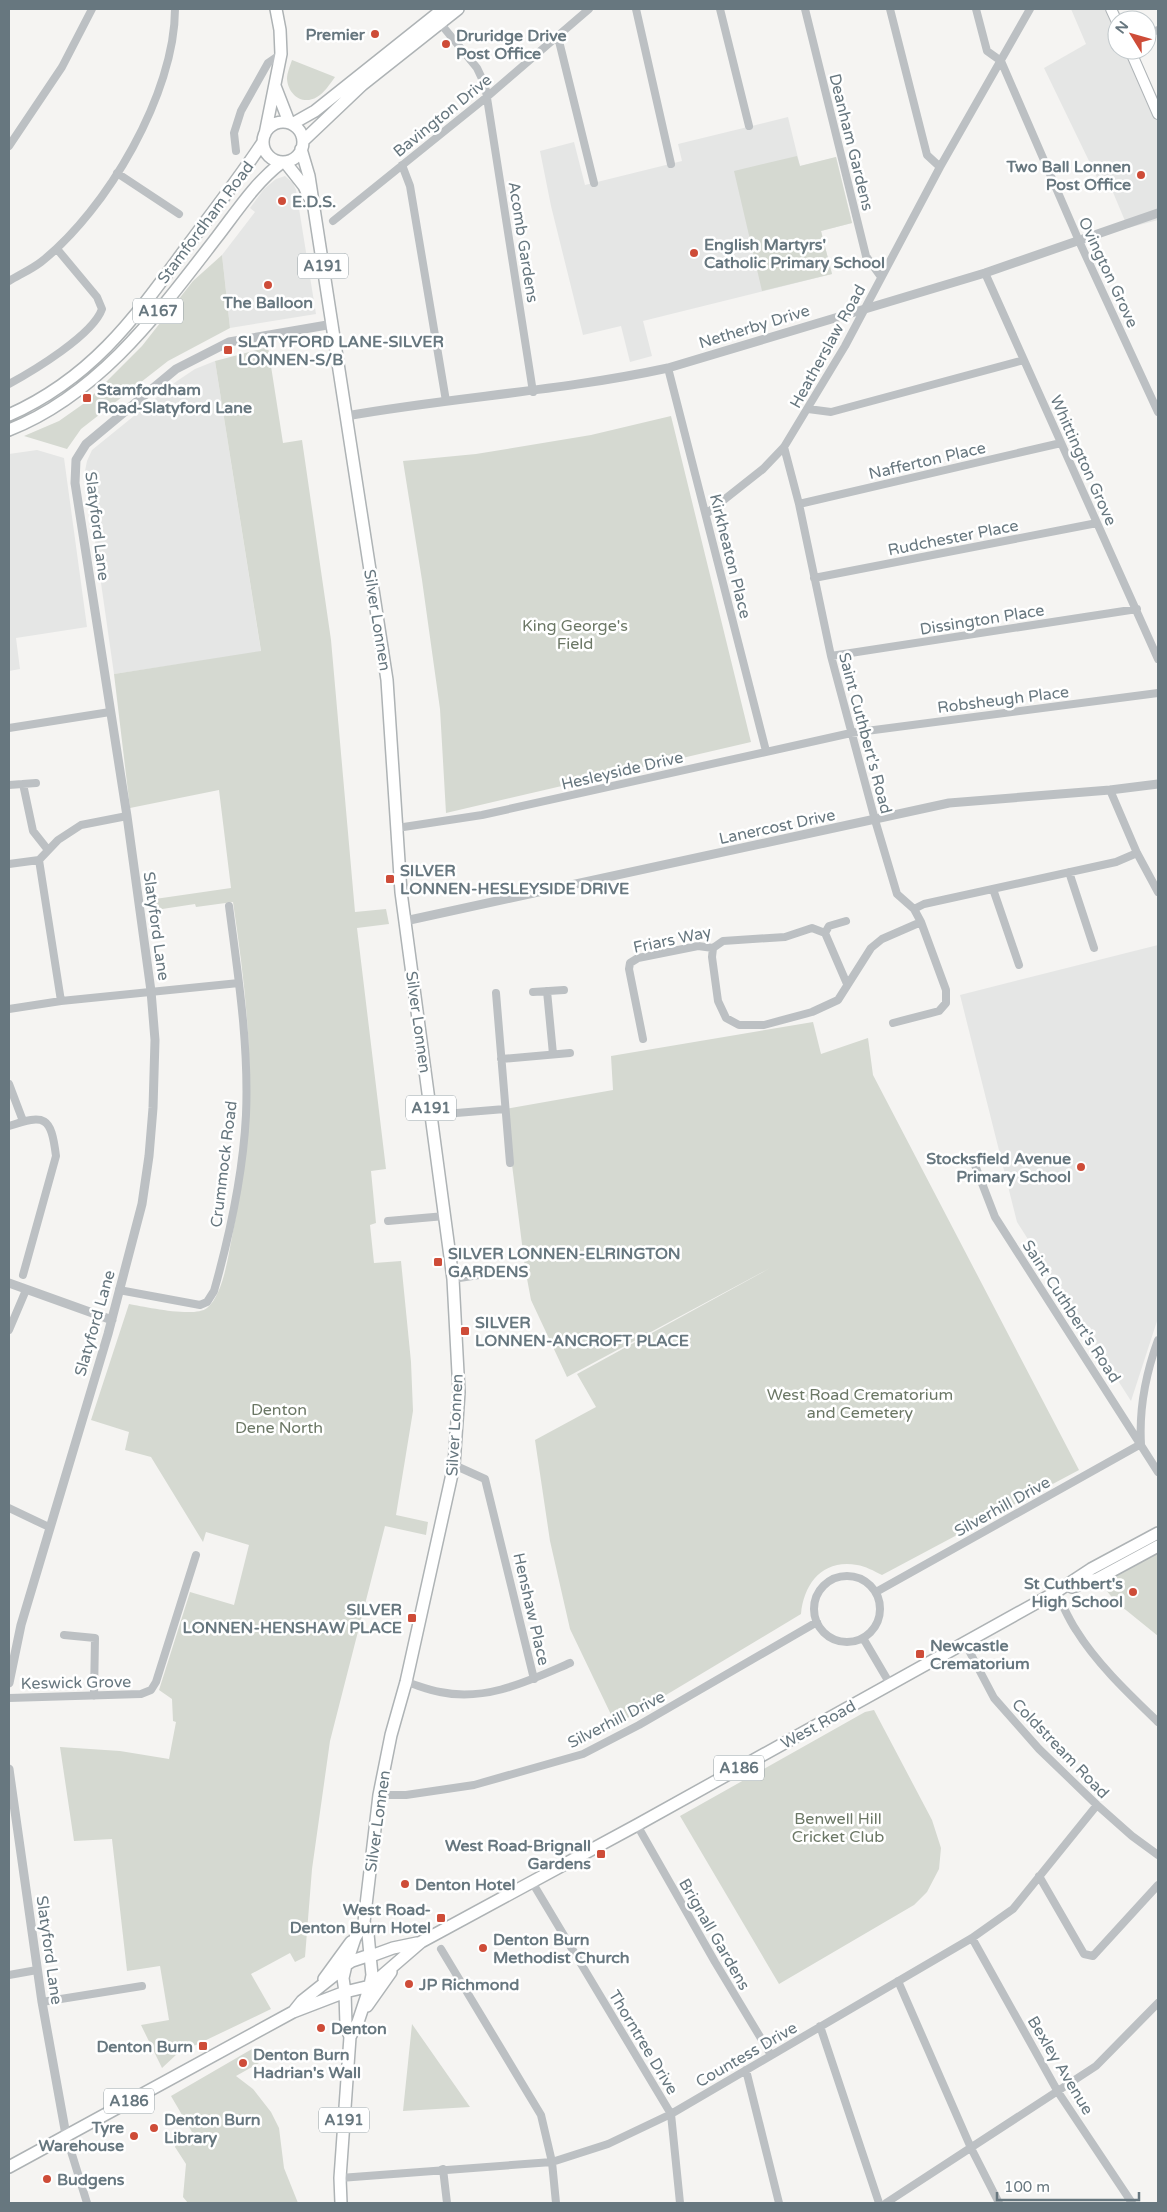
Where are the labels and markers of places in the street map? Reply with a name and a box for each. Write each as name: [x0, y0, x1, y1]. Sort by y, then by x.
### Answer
place label: Premier: [306, 25, 366, 45]
place label: Druridge Drive Post Office: [456, 26, 567, 64]
marker: Premier: [369, 28, 381, 40]
marker: Druridge Drive Post Office: [440, 38, 452, 50]
place label: Two Ball Lonnen Post Office: [1006, 157, 1131, 195]
marker: Two Ball Lonnen Post Office: [1135, 169, 1147, 181]
place label: E.D.S.: [292, 192, 336, 212]
marker: E.D.S.: [276, 195, 288, 207]
place label: English Martyrs' Catholic Primary School: [704, 235, 885, 273]
marker: English Martyrs' Catholic Primary School: [688, 247, 700, 259]
marker: The Balloon: [262, 279, 274, 291]
place label: The Balloon: [222, 293, 313, 313]
place label: SLATYFORD LANE-SILVER LONNEN-S/B: [238, 332, 444, 370]
marker: SLATYFORD LANE-SILVER LONNEN-S/B: [222, 344, 234, 356]
place label: Stamfordham Road-Slatyford Lane: [97, 380, 252, 418]
marker: Stamfordham Road-Slatyford Lane: [81, 392, 93, 404]
place label: SILVER LONNEN-HESLEYSIDE DRIVE: [400, 861, 629, 899]
marker: SILVER LONNEN-HESLEYSIDE DRIVE: [384, 873, 396, 885]
place label: Stocksfield Avenue Primary School: [926, 1149, 1071, 1187]
marker: Stocksfield Avenue Primary School: [1075, 1161, 1087, 1173]
place label: SILVER LONNEN-ELRINGTON GARDENS: [448, 1244, 681, 1282]
marker: SILVER LONNEN-ELRINGTON GARDENS: [432, 1256, 444, 1268]
place label: SILVER LONNEN-ANCROFT PLACE: [475, 1313, 689, 1351]
marker: SILVER LONNEN-ANCROFT PLACE: [459, 1325, 471, 1337]
place label: St Cuthbert's High School: [1024, 1574, 1123, 1612]
marker: St Cuthbert's High School: [1127, 1586, 1139, 1598]
place label: SILVER LONNEN-HENSHAW PLACE: [182, 1600, 402, 1638]
marker: SILVER LONNEN-HENSHAW PLACE: [406, 1612, 418, 1624]
place label: Newcastle Crematorium: [930, 1636, 1030, 1674]
marker: Newcastle Crematorium: [914, 1648, 926, 1660]
place label: West Road-Brignall Gardens: [445, 1836, 591, 1874]
marker: West Road-Brignall Gardens: [595, 1848, 607, 1860]
place label: Denton Hotel: [415, 1875, 516, 1895]
marker: Denton Hotel: [399, 1878, 411, 1890]
place label: West Road- Denton Burn Hotel: [290, 1900, 431, 1938]
marker: West Road- Denton Burn Hotel: [435, 1912, 447, 1924]
place label: Denton Burn Methodist Church: [493, 1930, 630, 1968]
marker: Denton Burn Methodist Church: [477, 1942, 489, 1954]
place label: JP Richmond: [418, 1975, 519, 1995]
marker: JP Richmond: [403, 1978, 415, 1990]
place label: Denton: [331, 2019, 387, 2039]
marker: Denton: [315, 2022, 327, 2034]
place label: Denton Burn: [96, 2037, 193, 2057]
marker: Denton Burn: [197, 2040, 209, 2052]
place label: Denton Burn Hadrian's Wall: [253, 2045, 361, 2083]
marker: Denton Burn Hadrian's Wall: [237, 2057, 249, 2069]
place label: Denton Burn Library: [164, 2110, 261, 2148]
place label: Tyre Warehouse: [39, 2118, 124, 2156]
marker: Denton Burn Library: [148, 2122, 160, 2134]
marker: Tyre Warehouse: [128, 2130, 140, 2142]
place label: Budgens: [57, 2170, 125, 2190]
marker: Budgens: [41, 2173, 53, 2185]

